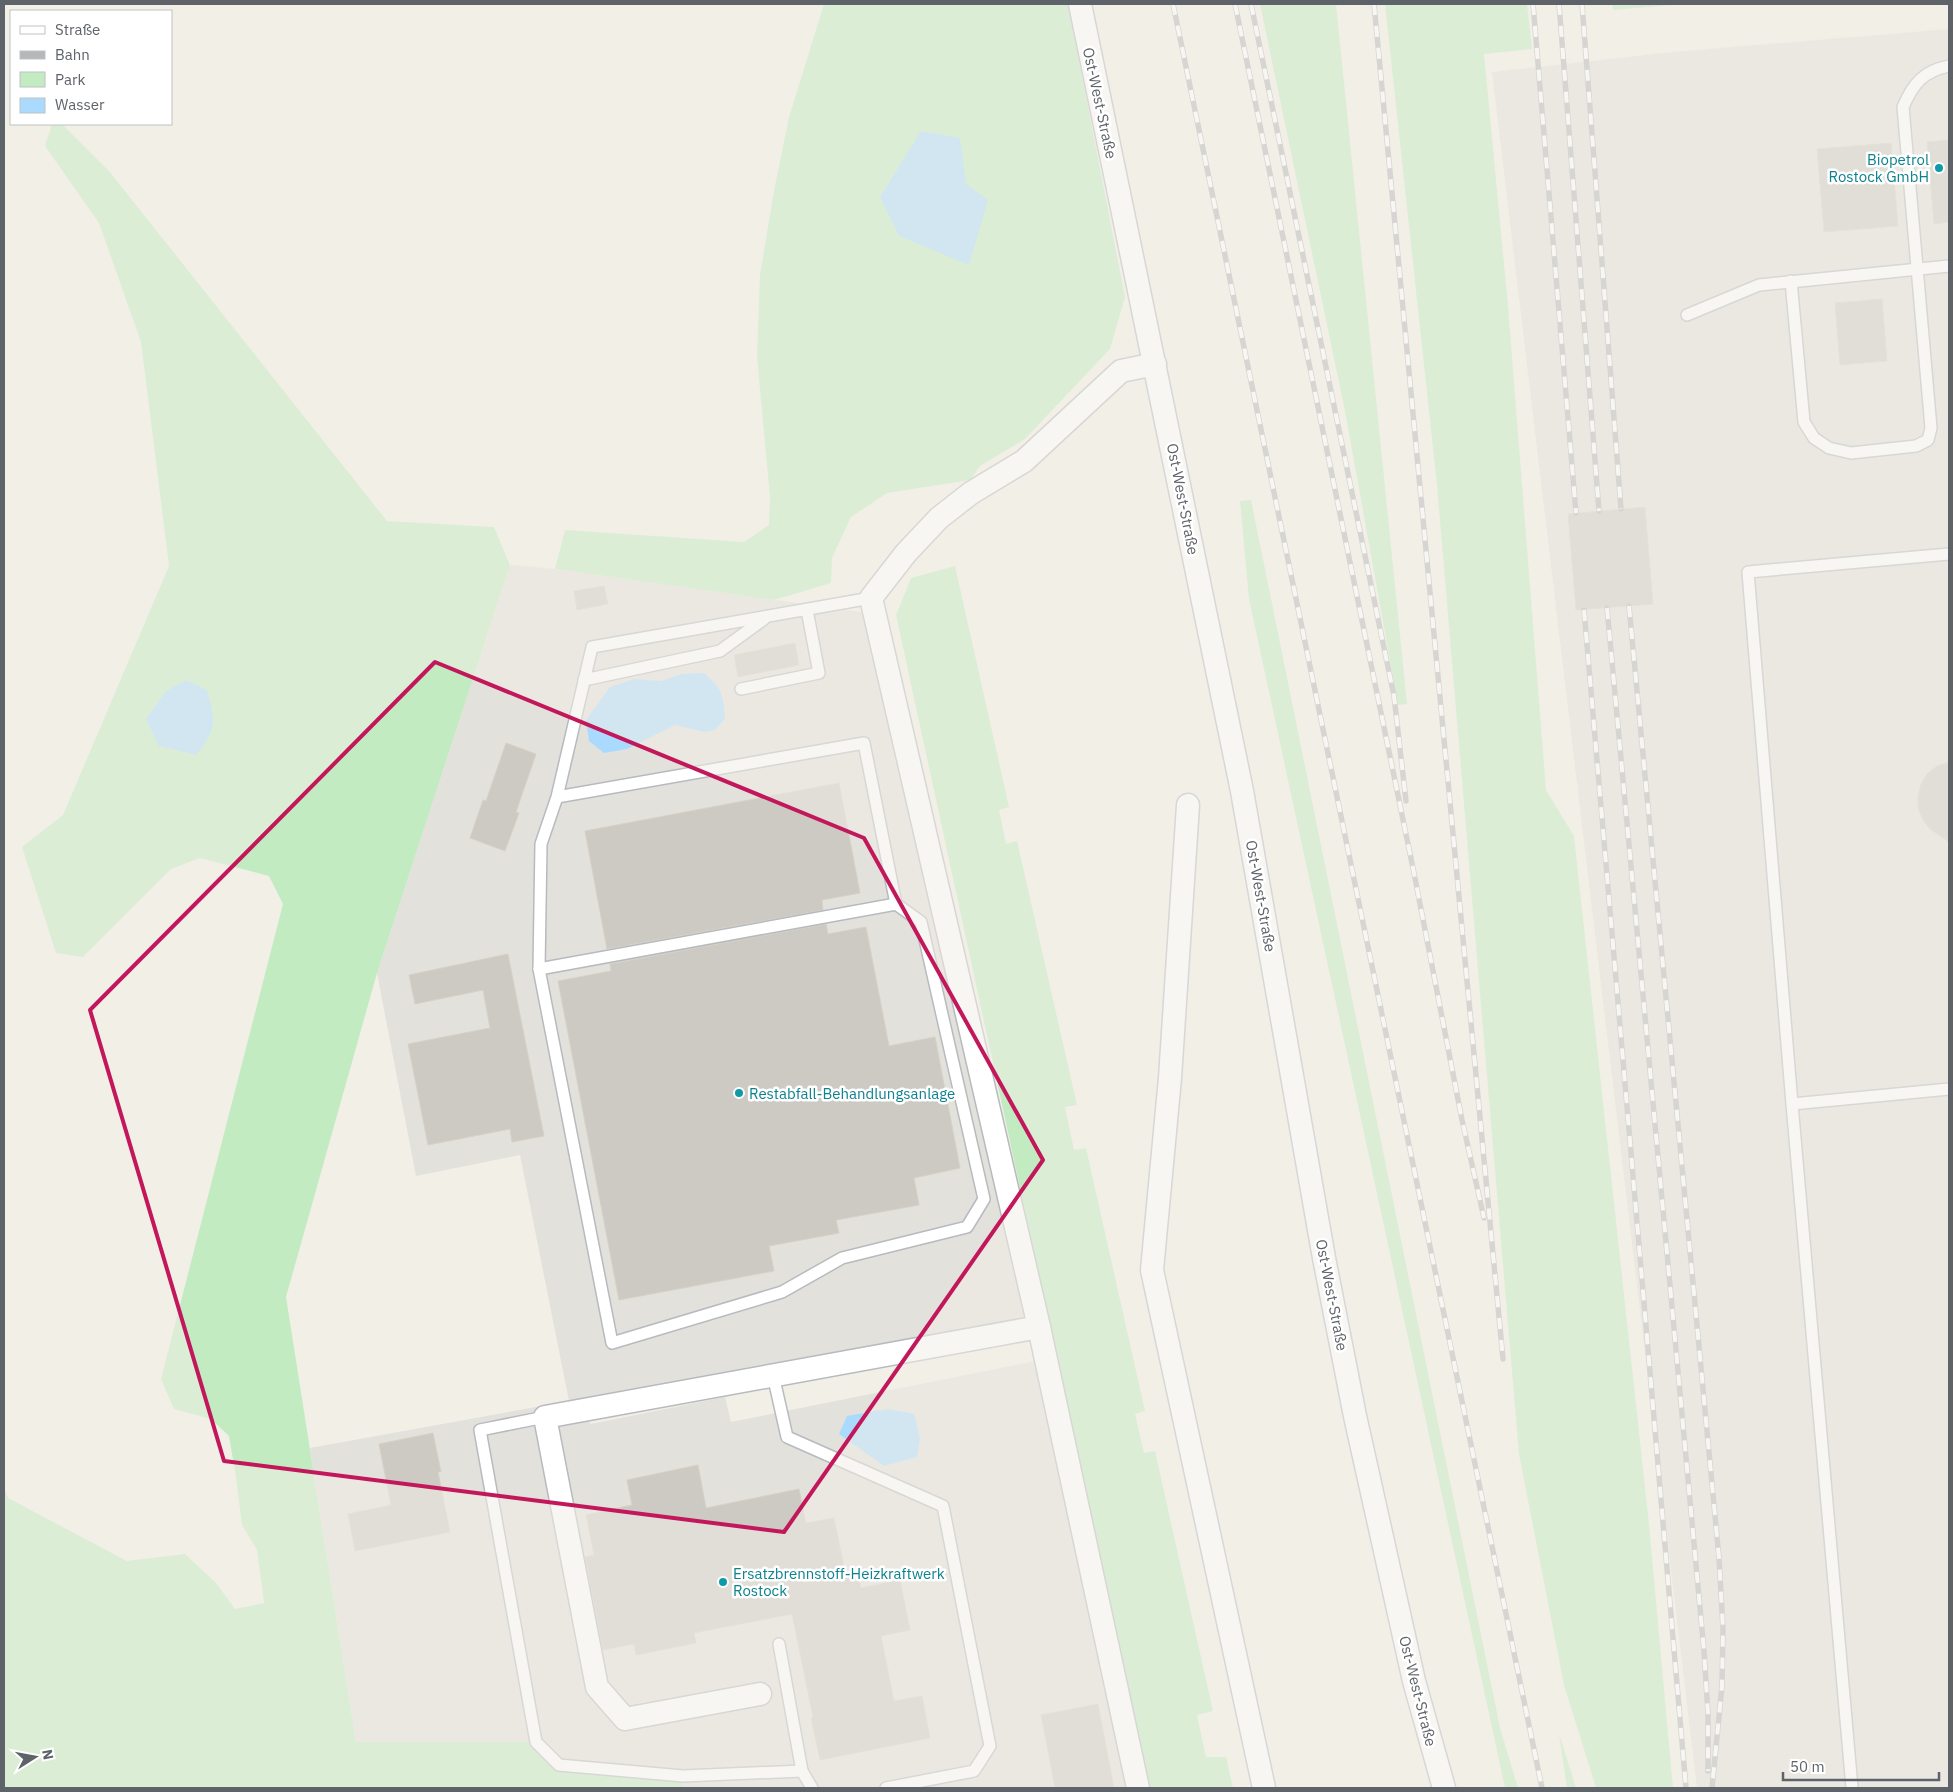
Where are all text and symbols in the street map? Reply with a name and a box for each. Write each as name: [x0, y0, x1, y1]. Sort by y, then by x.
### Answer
legend: [10, 10, 172, 125]
text: Straße: [55, 20, 100, 39]
text: Bahn: [55, 45, 90, 64]
street label: Ost-West-Straße: [1079, 46, 1121, 160]
text: Park: [55, 70, 85, 89]
text: Wasser: [55, 95, 105, 114]
place label: Biopetrol Rostock GmbH: [1829, 150, 1929, 186]
marker: Biopetrol Rostock GmbH: [1933, 162, 1945, 174]
street label: Ost-West-Straße: [1163, 442, 1203, 556]
street label: Ost-West-Straße: [1242, 839, 1280, 953]
place label: Restabfall-Behandlungsanlage: [749, 1084, 955, 1103]
marker: Restabfall-Behandlungsanlage: [733, 1087, 745, 1099]
street label: Ost-West-Straße: [1312, 1238, 1352, 1352]
place label: Ersatzbrennstoff-Heizkraftwerk Rostock: [733, 1564, 945, 1600]
marker: Ersatzbrennstoff-Heizkraftwerk Rostock: [717, 1576, 729, 1588]
street label: Ost-West-Straße: [1395, 1634, 1441, 1748]
north arrow: [10, 1732, 60, 1782]
text: N: [38, 1748, 58, 1761]
scale bar: [1783, 1750, 1939, 1782]
text: 50 m: [1790, 1757, 1825, 1776]

